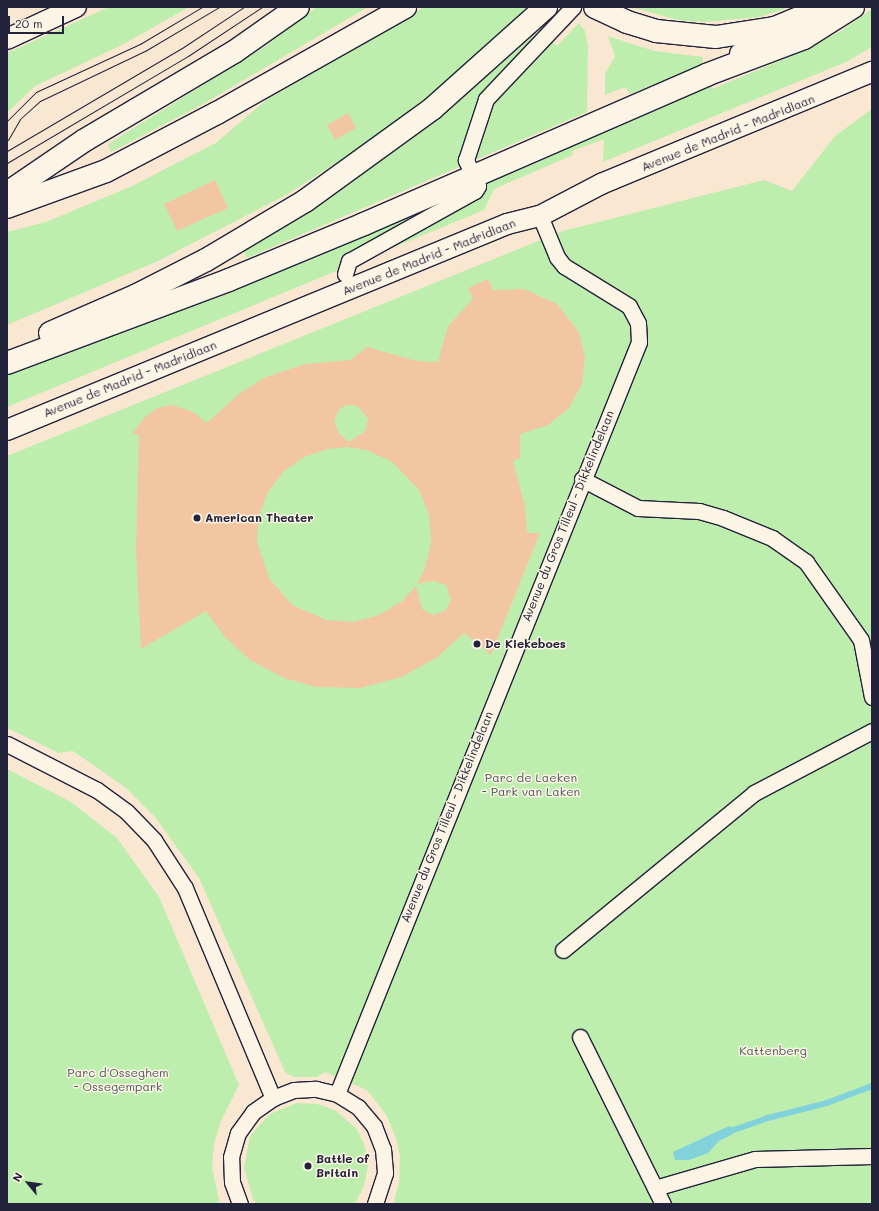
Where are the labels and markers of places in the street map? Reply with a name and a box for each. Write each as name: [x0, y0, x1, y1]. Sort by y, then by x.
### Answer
place label: American Theater: [205, 511, 313, 525]
marker: American Theater: [192, 513, 202, 523]
place label: De Kiekeboes: [485, 637, 566, 651]
marker: De Kiekeboes: [472, 639, 482, 649]
place label: Battle of Britain: [316, 1152, 369, 1180]
marker: Battle of Britain: [303, 1161, 313, 1171]

